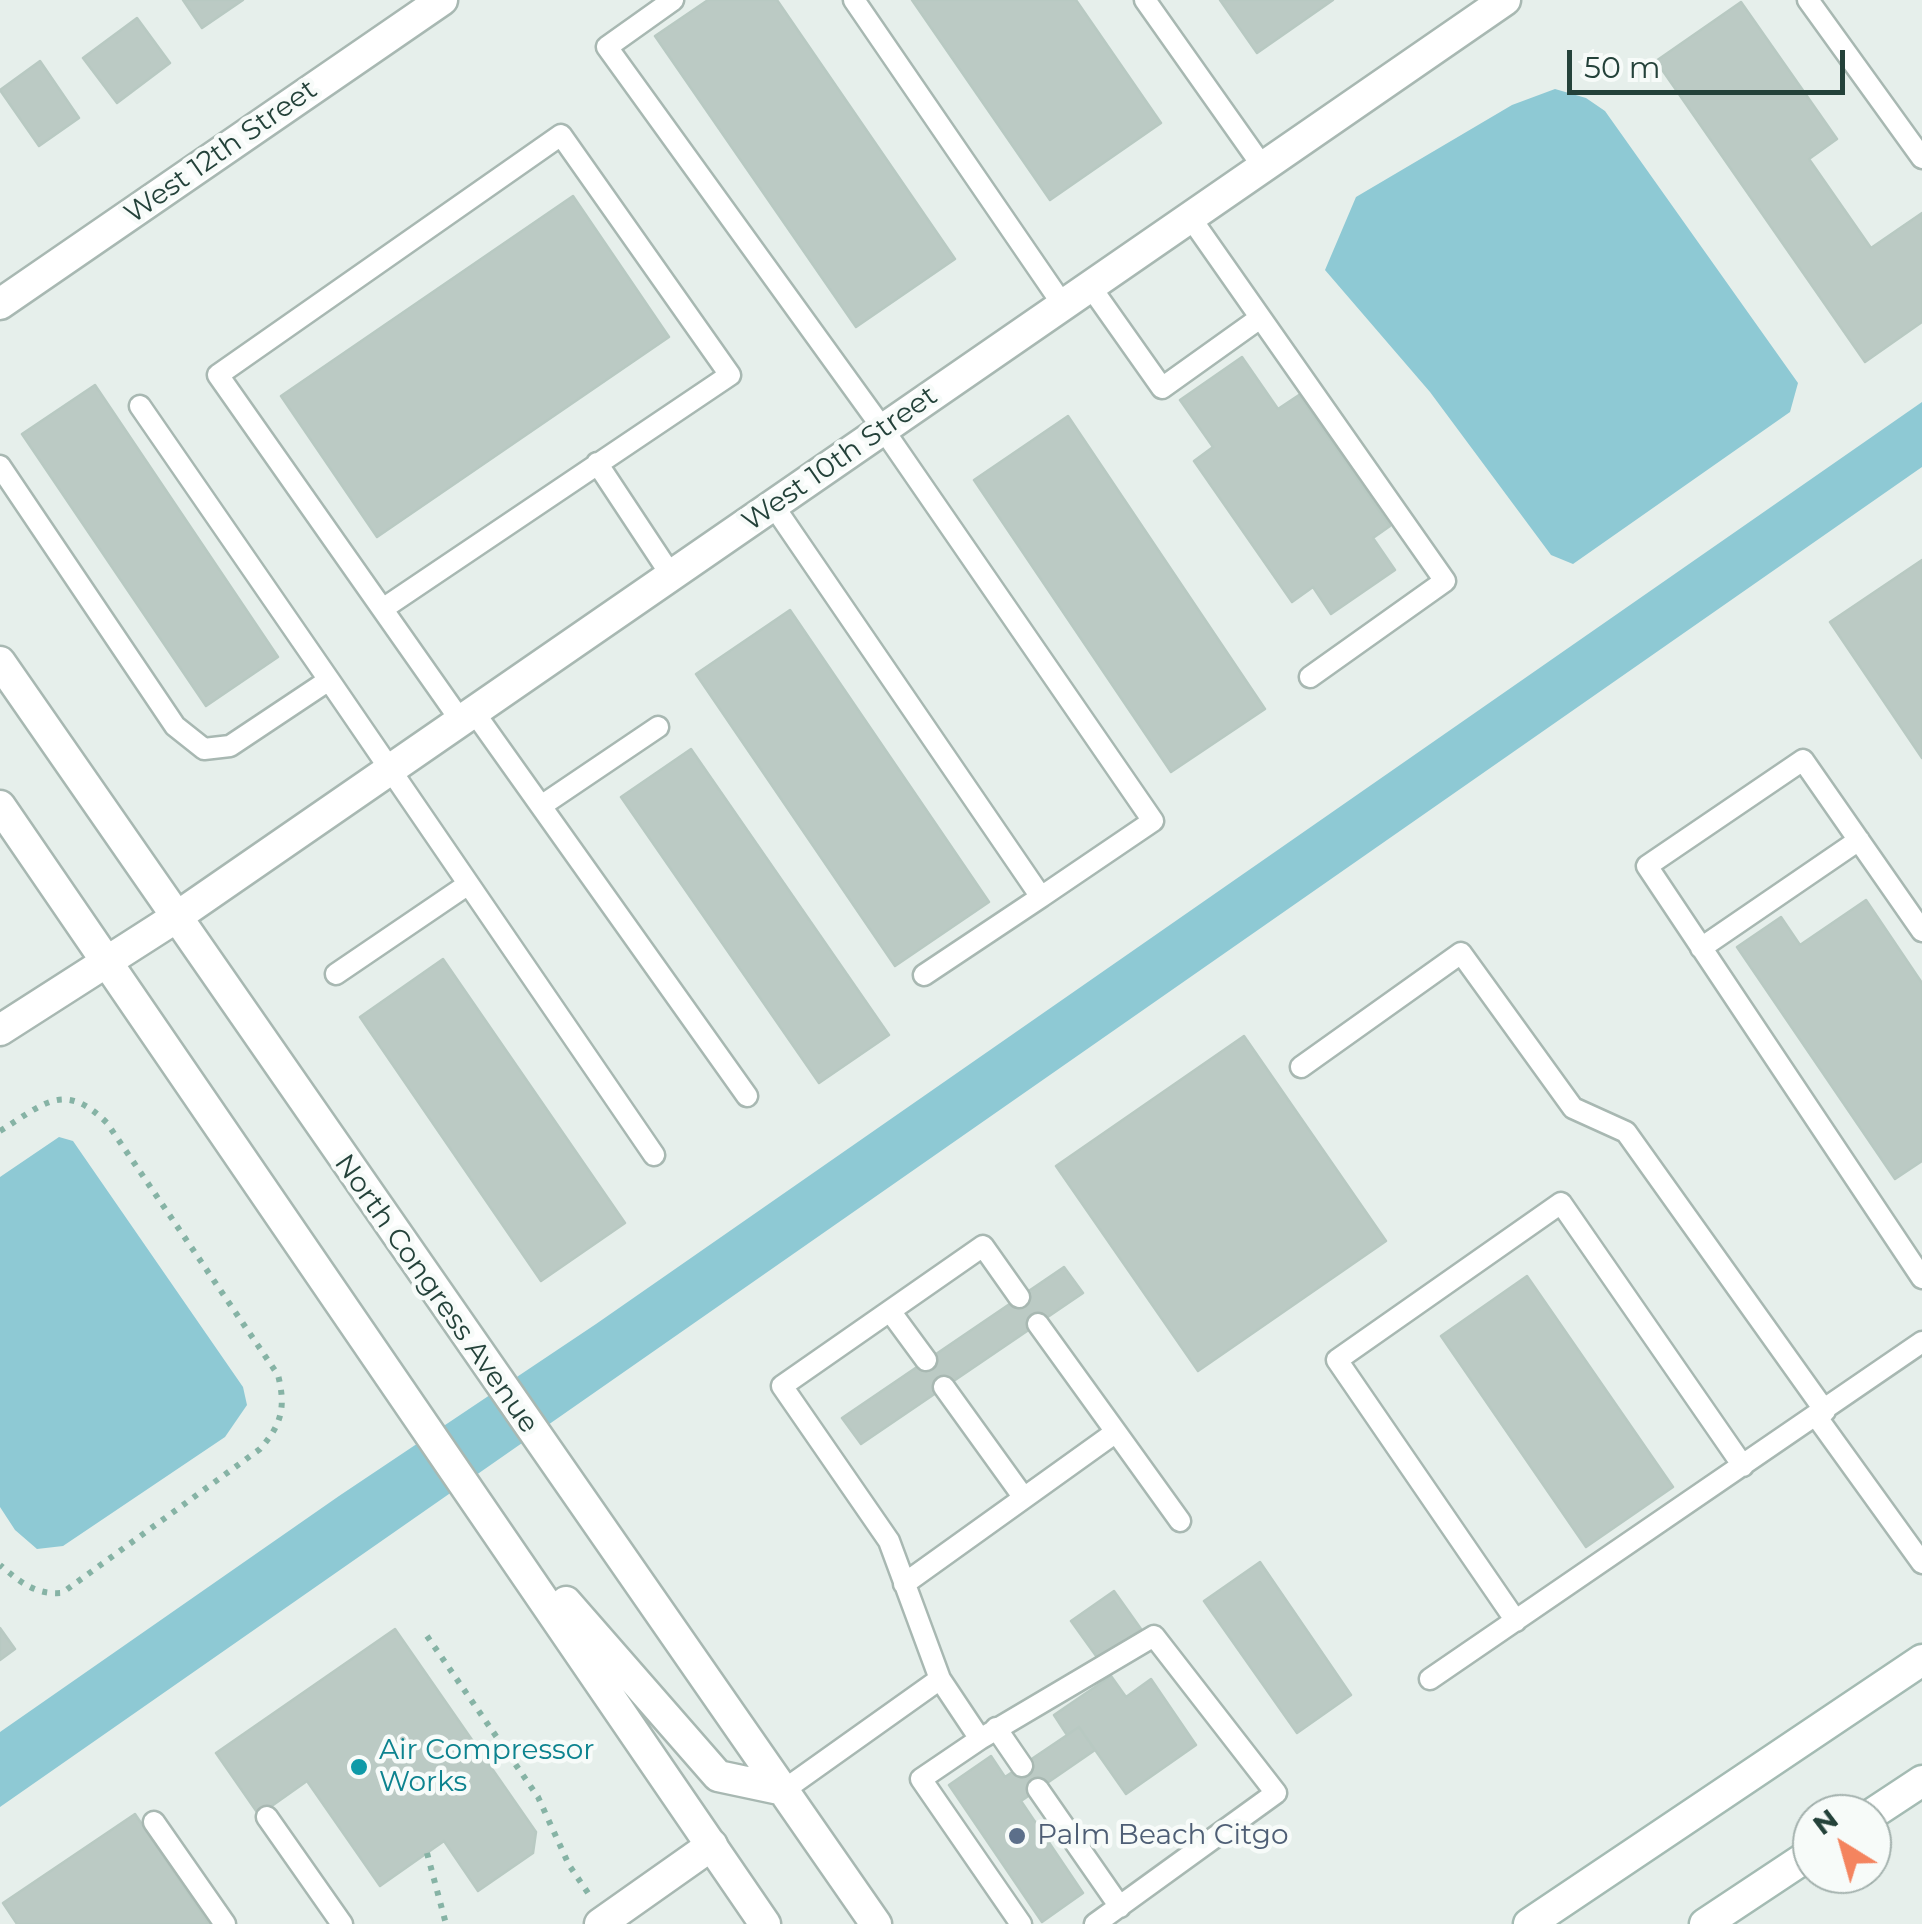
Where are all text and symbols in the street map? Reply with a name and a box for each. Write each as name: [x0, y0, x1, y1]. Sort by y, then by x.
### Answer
scale bar: [1572, 30, 1850, 92]
text: 50 m: [1584, 49, 1661, 86]
street label: West 12th Street: [118, 73, 324, 231]
street label: West 10th Street: [736, 379, 944, 539]
street label: North Congress Avenue: [327, 1148, 545, 1440]
place label: Air Compressor Works: [379, 1734, 595, 1800]
marker: Air Compressor Works: [348, 1756, 370, 1778]
north arrow: [1792, 1794, 1892, 1894]
text: N: [1806, 1801, 1844, 1842]
place label: Palm Beach Citgo: [1037, 1819, 1288, 1853]
marker: Palm Beach Citgo: [1006, 1825, 1028, 1847]

